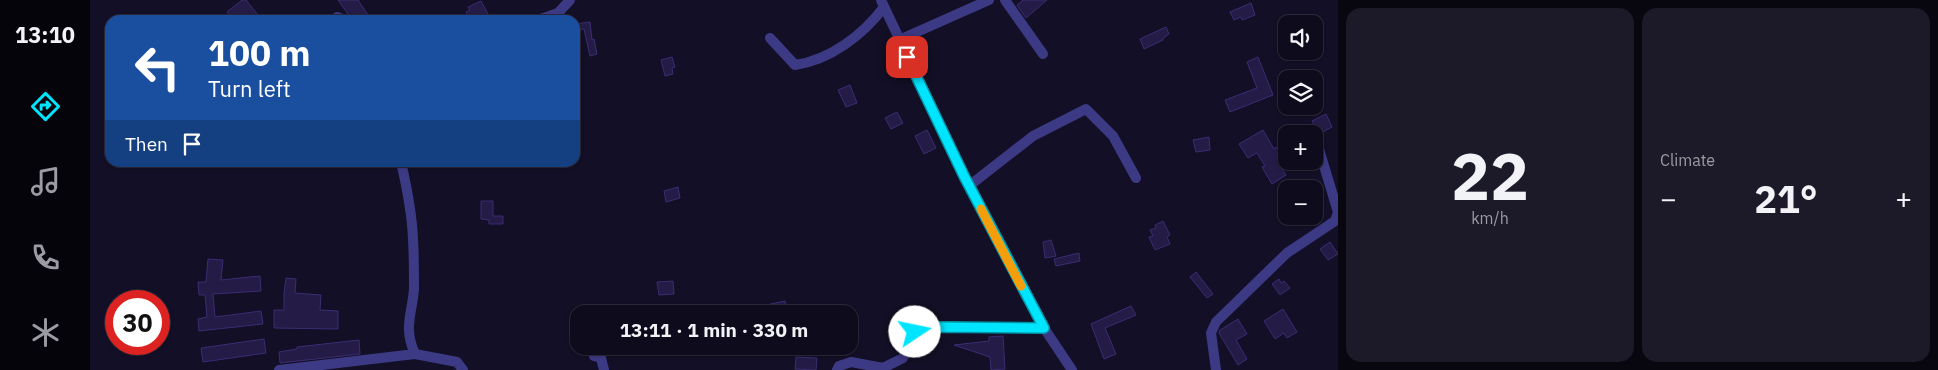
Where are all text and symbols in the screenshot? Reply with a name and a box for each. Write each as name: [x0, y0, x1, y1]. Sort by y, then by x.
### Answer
map controls: [1278, 15, 1323, 225]
button: sound: [1278, 15, 1323, 60]
text: 13:10: [15, 20, 75, 49]
text: 100 m: [208, 30, 311, 76]
icon: left: [125, 35, 190, 100]
pin: [886, 36, 928, 78]
icon: arrive: [893, 43, 921, 71]
button: layers: [1278, 70, 1323, 115]
text: Turn left: [208, 74, 291, 103]
icon: directions: [28, 89, 63, 124]
button: +: [1278, 125, 1323, 170]
icon: arrive: [178, 130, 206, 158]
text: Then: [125, 132, 168, 156]
text: 22: [1451, 133, 1529, 218]
text: Climate: [1660, 150, 1715, 170]
icon: music: [28, 164, 63, 199]
text: 21°: [1754, 174, 1818, 223]
button: −: [1278, 180, 1323, 225]
text: −: [1660, 180, 1677, 217]
text: +: [1895, 180, 1912, 217]
text: km/h: [1471, 208, 1509, 228]
icon: phone: [28, 240, 63, 275]
speed limit sign: 30: [105, 290, 170, 355]
position arrow: [888, 305, 940, 357]
icon: climate: [28, 315, 63, 350]
text: 13:11 · 1 min · 330 m: [620, 318, 808, 342]

